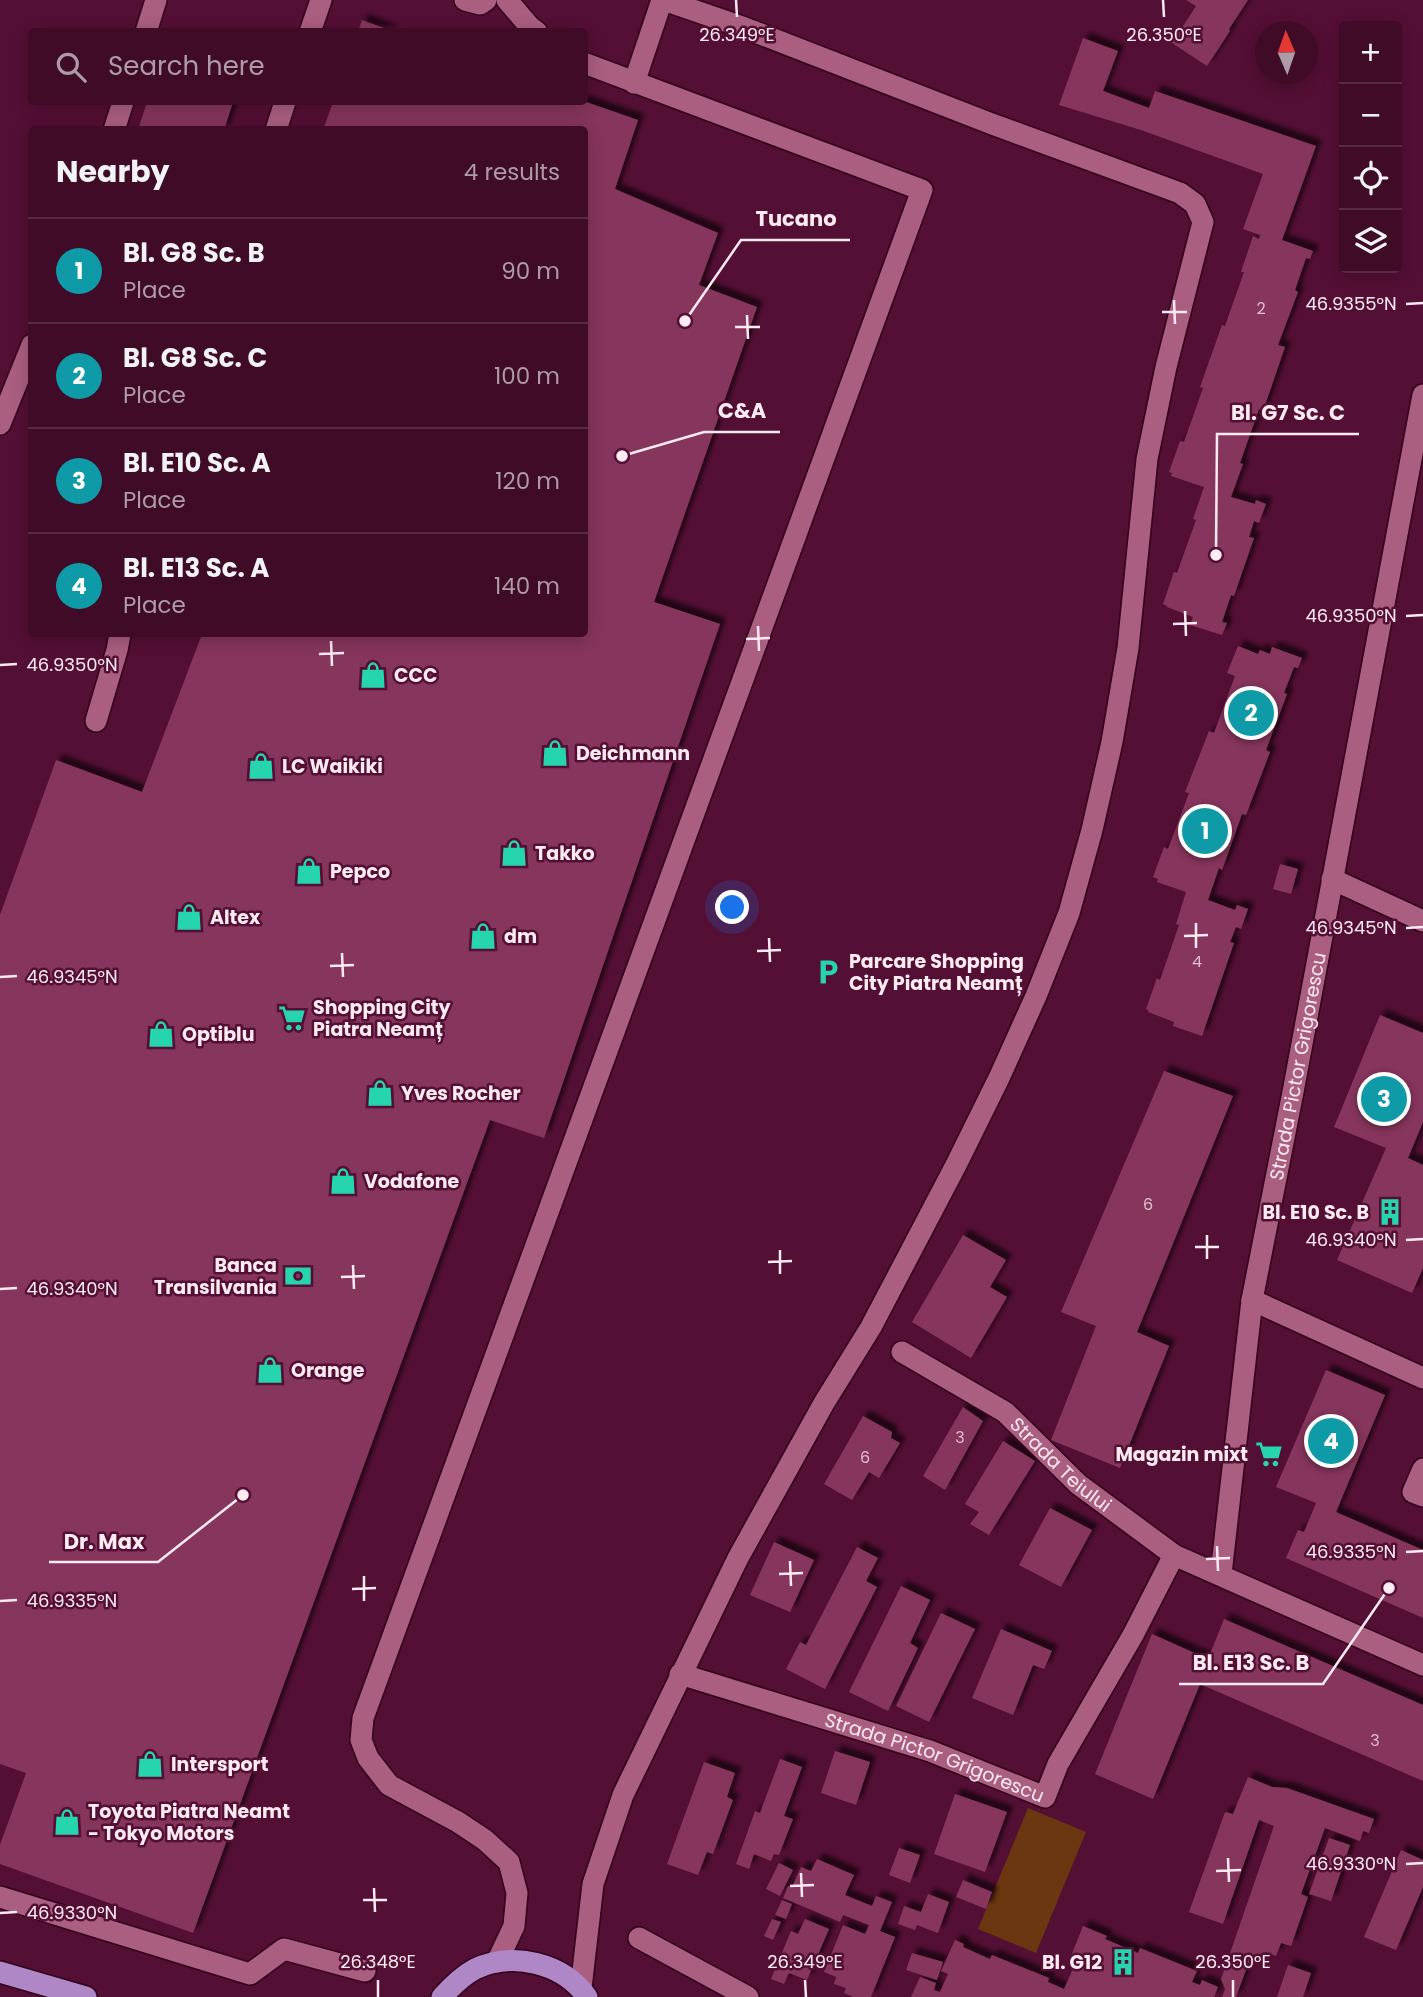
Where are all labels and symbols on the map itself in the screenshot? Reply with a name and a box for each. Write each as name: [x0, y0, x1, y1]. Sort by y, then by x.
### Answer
north arrow: [1255, 21, 1318, 84]
text: 26.349°E: [699, 22, 775, 47]
text: 26.350°E: [1126, 22, 1202, 47]
callout: Tucano: [741, 198, 850, 240]
text: Tucano: [755, 204, 837, 233]
text: 46.9355°N: [1305, 291, 1397, 316]
house number: 2: [1256, 297, 1266, 320]
callout: C&A: [704, 390, 780, 432]
callout: Bl. G7 Sc. C: [1217, 392, 1359, 434]
text: C&A: [718, 396, 767, 425]
text: Bl. G7 Sc. C: [1231, 398, 1345, 427]
text: 46.9350°N: [1305, 603, 1397, 628]
text: 46.9350°N: [26, 652, 118, 677]
shop icon: CCC: [358, 660, 388, 690]
place label: CCC: [394, 662, 437, 689]
pin: 2: [1228, 687, 1274, 739]
shop icon: Deichmann: [540, 738, 570, 768]
place label: Deichmann: [576, 740, 690, 767]
shop icon: LC Waikiki: [246, 751, 276, 781]
place label: LC Waikiki: [282, 753, 383, 780]
pin: 1: [1182, 805, 1228, 857]
shop icon: Takko: [499, 838, 529, 868]
place label: Takko: [535, 840, 595, 867]
shop icon: Pepco: [294, 856, 324, 886]
place label: Pepco: [330, 858, 390, 885]
your location: [715, 890, 749, 924]
shop icon: Altex: [174, 902, 204, 932]
place label: Altex: [210, 904, 261, 931]
text: 46.9345°N: [1305, 915, 1397, 940]
shop icon: dm: [468, 921, 498, 951]
place label: dm: [504, 923, 537, 950]
place label: Parcare Shopping City Piatra Neamț: [849, 948, 1024, 997]
house number: 4: [1192, 950, 1202, 973]
street label: Strada Pictor Grigorescu: [1263, 950, 1333, 1183]
parking icon: Parcare Shopping City Piatra Neamț: [813, 957, 843, 987]
text: 46.9345°N: [26, 964, 118, 989]
place label: Shopping City Piatra Neamț: [313, 994, 452, 1043]
supermarket icon: Shopping City Piatra Neamț: [277, 1003, 307, 1033]
shop icon: Optiblu: [146, 1019, 176, 1049]
place label: Optiblu: [182, 1021, 254, 1048]
pin: 3: [1361, 1073, 1407, 1125]
shop icon: Yves Rocher: [365, 1078, 395, 1108]
place label: Yves Rocher: [401, 1080, 521, 1107]
shop icon: Vodafone: [328, 1166, 358, 1196]
place label: Vodafone: [364, 1168, 460, 1195]
house number: 6: [1143, 1193, 1153, 1216]
building icon: Bl. E10 Sc. B: [1375, 1197, 1405, 1227]
place label: Bl. E10 Sc. B: [1263, 1199, 1369, 1226]
text: 46.9340°N: [1305, 1227, 1397, 1252]
place label: Banca Transilvania: [154, 1252, 277, 1301]
bank icon: Banca Transilvania: [283, 1261, 313, 1291]
text: 46.9340°N: [26, 1276, 118, 1301]
shop icon: Orange: [255, 1355, 285, 1385]
place label: Orange: [291, 1357, 365, 1384]
street label: Strada Teiului: [1004, 1411, 1117, 1518]
pin: 4: [1308, 1415, 1354, 1467]
house number: 3: [955, 1426, 965, 1449]
supermarket icon: Magazin mixt: [1254, 1439, 1284, 1469]
place label: Magazin mixt: [1115, 1441, 1248, 1468]
house number: 6: [860, 1446, 870, 1469]
callout: Dr. Max: [49, 1520, 158, 1562]
text: Dr. Max: [64, 1527, 145, 1556]
text: 46.9335°N: [1306, 1539, 1396, 1564]
text: 46.9335°N: [27, 1588, 117, 1613]
callout: Bl. E13 Sc. B: [1179, 1642, 1323, 1684]
text: Bl. E13 Sc. B: [1193, 1648, 1309, 1677]
street label: Strada Pictor Grigorescu: [821, 1706, 1048, 1809]
house number: 3: [1370, 1729, 1380, 1752]
shop icon: Intersport: [135, 1749, 165, 1779]
place label: Intersport: [171, 1751, 269, 1778]
place label: Toyota Piatra Neamt - Tokyo Motors: [88, 1798, 290, 1847]
shop icon: Toyota Piatra Neamt - Tokyo Motors: [52, 1807, 82, 1837]
text: 46.9330°N: [1306, 1851, 1396, 1876]
text: 46.9330°N: [27, 1900, 117, 1925]
building icon: Bl. G12: [1108, 1947, 1138, 1977]
text: 26.348°E: [340, 1949, 416, 1974]
text: 26.349°E: [767, 1949, 843, 1974]
place label: Bl. G12: [1042, 1949, 1102, 1976]
text: 26.350°E: [1195, 1949, 1271, 1974]

